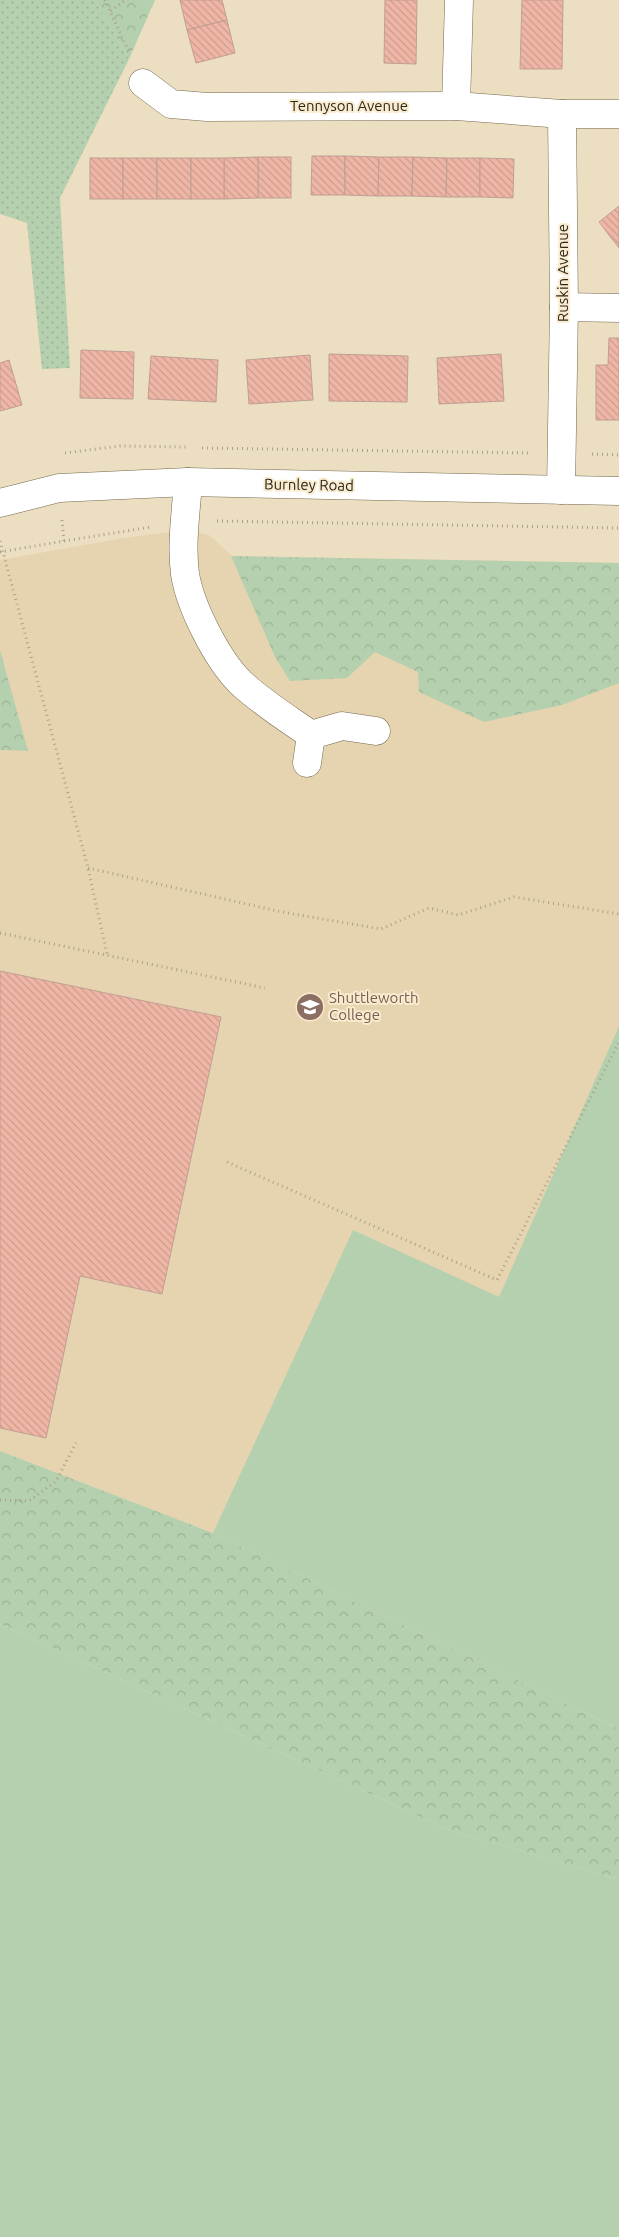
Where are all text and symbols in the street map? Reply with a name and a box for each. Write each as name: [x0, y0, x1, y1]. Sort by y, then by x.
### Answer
street label: Tennyson Avenue: [290, 97, 408, 114]
street label: Ruskin Avenue: [554, 224, 571, 322]
street label: Burnley Road: [264, 475, 354, 494]
place label: Shuttleworth College: [329, 989, 419, 1023]
school or university icon: Shuttleworth College: [295, 992, 325, 1022]

